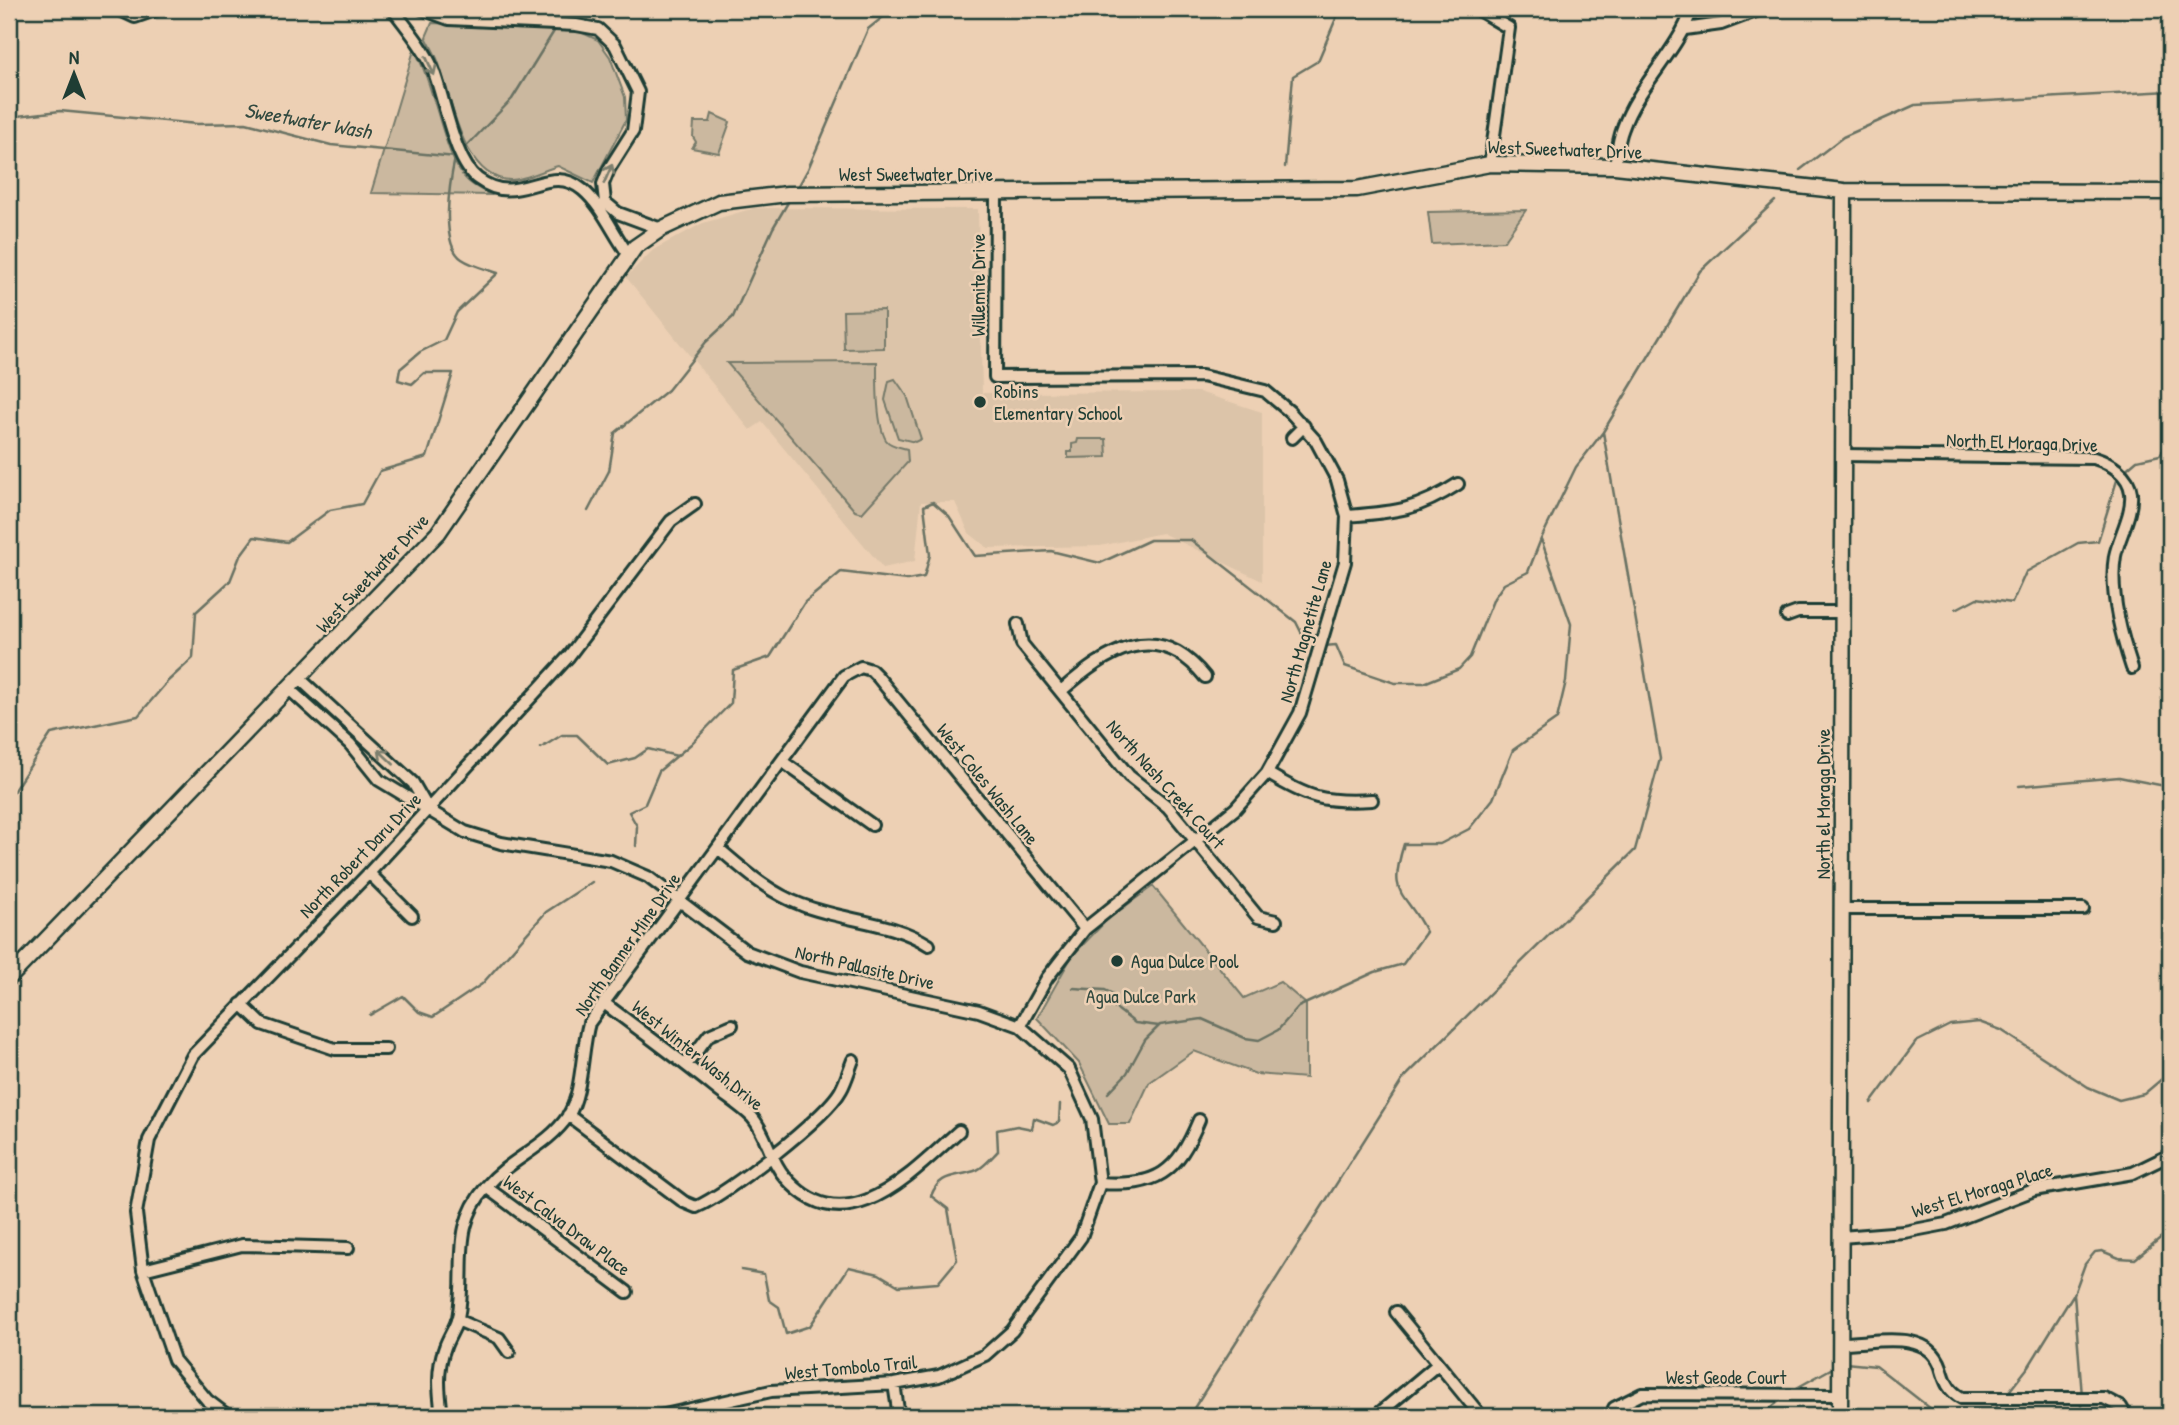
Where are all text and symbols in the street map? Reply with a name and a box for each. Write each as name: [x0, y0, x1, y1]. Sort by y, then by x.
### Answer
north arrow: [38, 38, 108, 108]
text: N: [69, 44, 79, 70]
one-way arrow: [424, 55, 437, 76]
water label: Sweetwater Wash: [243, 95, 375, 146]
street label: West Sweetwater Drive: [1487, 133, 1643, 165]
street label: West Sweetwater Drive: [839, 161, 994, 187]
one-way arrow: [602, 164, 615, 185]
street label: Willemite Drive: [965, 233, 991, 337]
place label: Robins Elementary School: [994, 378, 1123, 426]
marker: Robins Elementary School: [972, 394, 988, 410]
street label: North El Moraga Drive: [1946, 426, 2099, 458]
street label: West Sweetwater Drive: [310, 507, 434, 638]
street label: North Magnetite Lane: [1272, 556, 1338, 705]
street label: North Nash Creek Court: [1101, 714, 1231, 855]
street label: West Coles Wash Lane: [931, 718, 1045, 851]
street label: North el Moraga Drive: [1810, 728, 1836, 879]
one-way arrow: [378, 748, 395, 765]
street label: North Robert Daru Drive: [293, 786, 427, 924]
street label: North Banner Mine Drive: [568, 867, 686, 1021]
street label: North Pallasite Drive: [793, 938, 938, 996]
place label: Agua Dulce Pool: [1131, 948, 1240, 974]
marker: Agua Dulce Pool: [1109, 953, 1125, 969]
park label: Agua Dulce Park: [1086, 983, 1196, 1009]
street label: West Winter Wash Drive: [627, 994, 770, 1116]
street label: West El Moraga Place: [1908, 1156, 2056, 1224]
street label: West Calva Draw Place: [498, 1168, 636, 1282]
street label: West Tombolo Trail: [784, 1348, 919, 1386]
street label: West Geode Court: [1666, 1364, 1787, 1390]

